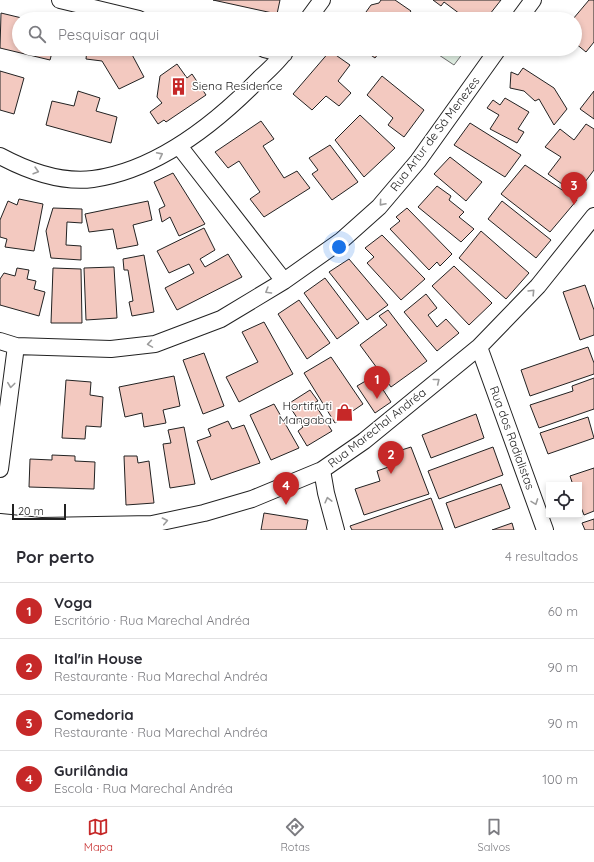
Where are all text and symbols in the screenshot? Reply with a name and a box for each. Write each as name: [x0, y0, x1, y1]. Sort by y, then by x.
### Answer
search box: [12, 12, 582, 56]
icon: search: [26, 23, 48, 45]
text: Pesquisar aqui: [58, 25, 159, 44]
street label: Rua Artur de Sá Menezes: [387, 73, 483, 194]
building icon: Siena Residence: [169, 76, 189, 96]
place label: Siena Residence: [192, 78, 283, 93]
one-way arrow: [156, 152, 163, 160]
one-way arrow: [32, 166, 39, 175]
pin: 3: [561, 172, 587, 205]
one-way arrow: [379, 198, 387, 206]
your location: [329, 237, 349, 257]
one-way arrow: [265, 286, 272, 293]
one-way arrow: [527, 289, 535, 297]
one-way arrow: [147, 339, 153, 348]
pin: 1: [364, 366, 390, 399]
one-way arrow: [433, 379, 440, 386]
one-way arrow: [7, 382, 16, 388]
street label: Rua dos Radialistas: [487, 384, 538, 492]
street label: Rua Marechal Andréa: [325, 385, 429, 471]
place label: Hortifruti Mangaba: [279, 398, 332, 427]
shop icon: Hortifruti Mangaba: [335, 403, 355, 423]
pin: 2: [378, 441, 404, 474]
pin: 4: [273, 472, 299, 505]
map controls: [546, 482, 582, 518]
button: locate: [546, 482, 582, 518]
one-way arrow: [324, 497, 332, 503]
one-way arrow: [530, 499, 538, 506]
scale bar: [12, 502, 66, 521]
text: 20 m: [18, 504, 44, 518]
one-way arrow: [161, 518, 168, 526]
text: Por perto: [16, 546, 94, 567]
text: 4 resultados: [505, 548, 578, 564]
text: Voga: [54, 593, 92, 612]
text: 1: [26, 603, 32, 619]
text: 60 m: [548, 603, 578, 619]
text: Escritório · Rua Marechal Andréa: [54, 612, 250, 628]
text: Ital'in House: [54, 649, 143, 668]
text: 2: [25, 659, 33, 675]
text: 90 m: [548, 659, 578, 675]
text: Restaurante · Rua Marechal Andréa: [54, 668, 268, 684]
text: Comedoria: [54, 705, 134, 724]
text: 3: [26, 715, 32, 731]
text: 90 m: [548, 715, 578, 731]
text: Restaurante · Rua Marechal Andréa: [54, 724, 268, 740]
text: Gurilândia: [54, 761, 128, 780]
text: 4: [25, 771, 33, 787]
text: 100 m: [542, 771, 578, 787]
text: Escola · Rua Marechal Andréa: [54, 780, 233, 796]
tab: Mapa: [84, 816, 113, 854]
tab: Rotas: [280, 816, 310, 854]
tab: Salvos: [478, 816, 510, 854]

